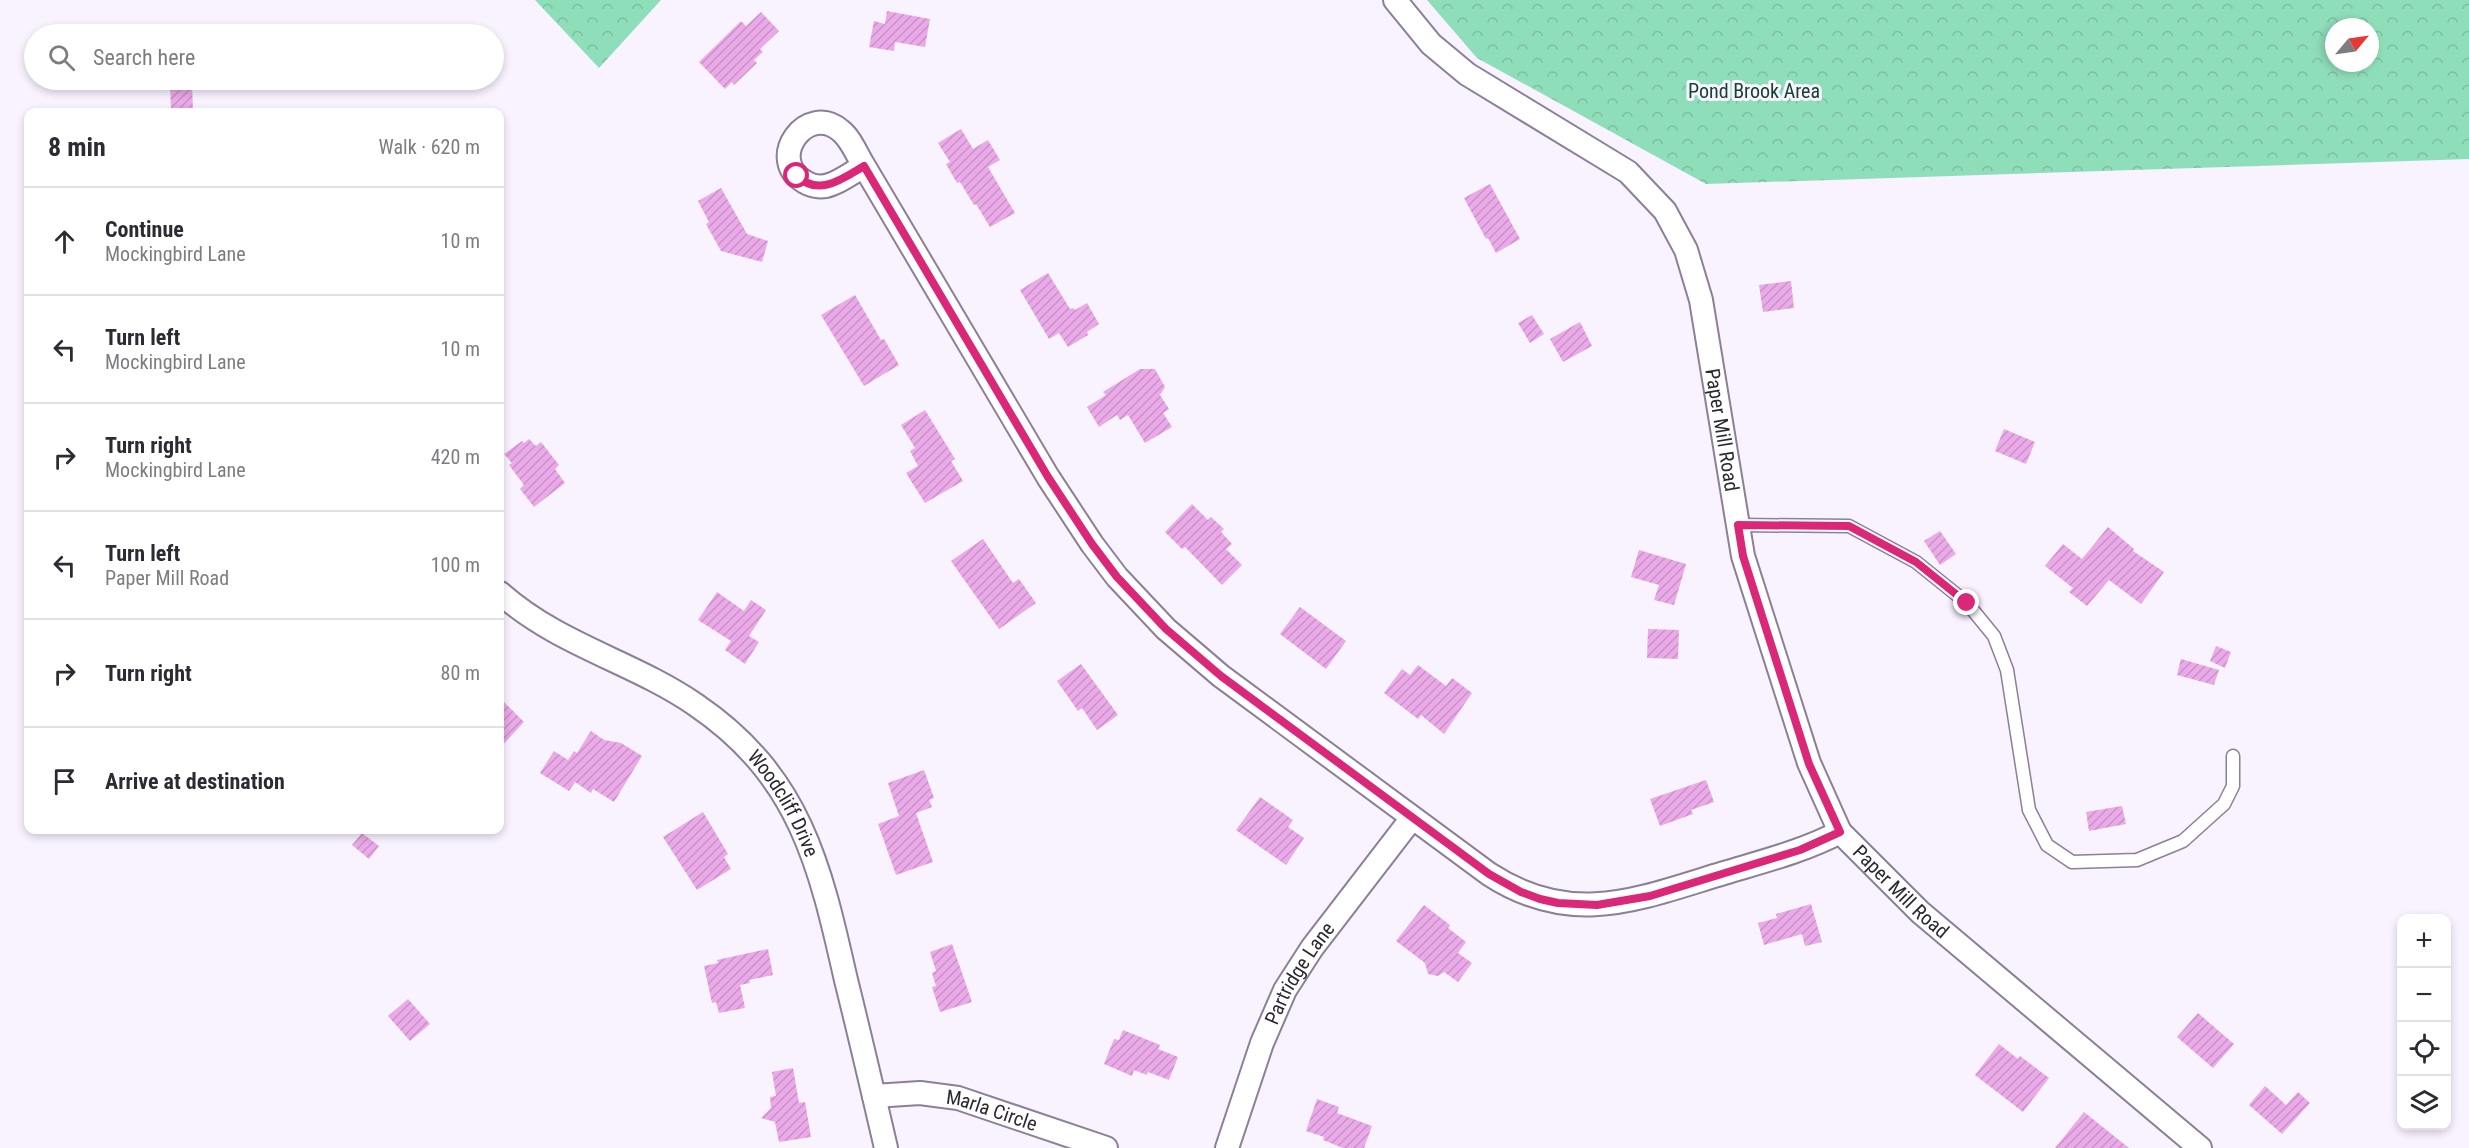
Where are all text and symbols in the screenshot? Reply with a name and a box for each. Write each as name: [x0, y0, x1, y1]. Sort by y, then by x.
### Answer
north arrow: [2325, 18, 2379, 72]
search box: [24, 24, 504, 90]
icon: search: [45, 41, 78, 74]
text: Search here: [93, 45, 195, 70]
park label: Pond Brook Area: [1688, 79, 1820, 103]
text: 8 min: [48, 132, 106, 162]
text: Walk · 620 m: [379, 135, 480, 159]
route start: [783, 162, 809, 188]
text: Continue: [105, 217, 184, 242]
icon: ahead: [48, 225, 81, 258]
text: 10 m: [441, 229, 480, 253]
text: Mockingbird Lane: [105, 242, 246, 266]
text: Turn left: [105, 325, 180, 350]
icon: left: [48, 333, 81, 366]
text: 10 m: [441, 337, 480, 361]
text: Mockingbird Lane: [105, 350, 246, 374]
street label: Paper Mill Road: [1700, 367, 1744, 493]
text: Turn right: [105, 433, 192, 458]
icon: right: [48, 441, 81, 474]
text: 420 m: [431, 445, 480, 469]
text: Mockingbird Lane: [105, 458, 246, 482]
text: Turn left: [105, 541, 180, 566]
icon: left: [48, 549, 81, 582]
text: 100 m: [431, 553, 480, 577]
text: Paper Mill Road: [105, 566, 229, 590]
route end: [1953, 589, 1979, 615]
icon: right: [48, 657, 81, 690]
text: Turn right: [105, 661, 192, 686]
text: 80 m: [441, 661, 480, 685]
street label: Woodcliff Drive: [743, 745, 824, 860]
icon: arrive: [48, 765, 81, 798]
text: Arrive at destination: [105, 769, 285, 794]
street label: Paper Mill Road: [1848, 840, 1954, 943]
map controls: [2397, 914, 2451, 1130]
button: +: [2397, 914, 2451, 968]
street label: Partridge Lane: [1260, 917, 1339, 1028]
button: −: [2397, 968, 2451, 1022]
button: locate: [2397, 1022, 2451, 1076]
button: layers: [2397, 1076, 2451, 1130]
street label: Marla Circle: [945, 1085, 1040, 1136]

